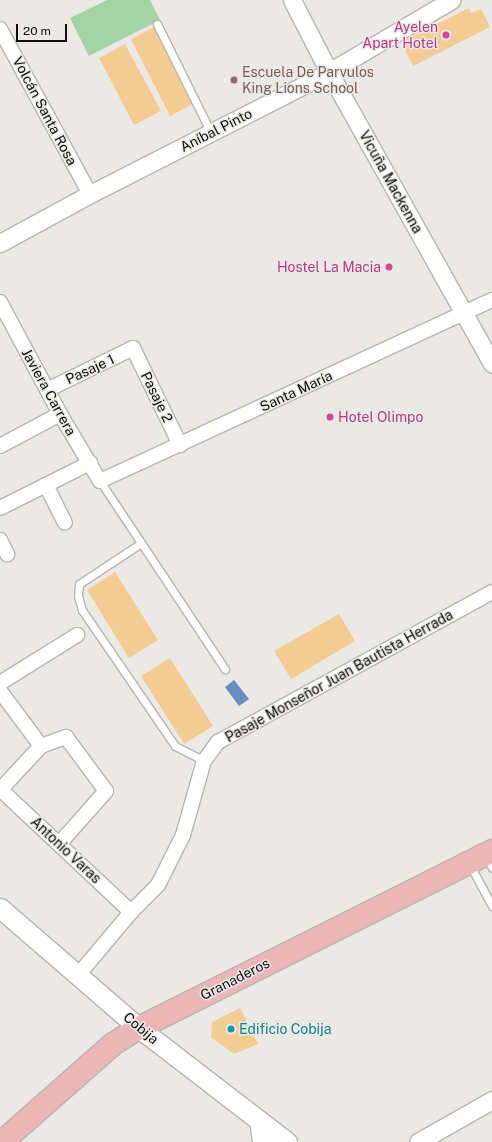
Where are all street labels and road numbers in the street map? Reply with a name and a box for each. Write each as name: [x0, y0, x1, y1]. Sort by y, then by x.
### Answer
street label: Volcán Santa Rosa: [9, 54, 81, 168]
street label: Aníbal Pinto: [177, 105, 255, 155]
street label: Vicuña Mackenna: [356, 128, 426, 236]
street label: Javiera Carrera: [18, 346, 80, 438]
street label: Pasaje 1: [63, 350, 117, 388]
street label: Santa María: [257, 367, 335, 415]
street label: Pasaje 2: [137, 369, 177, 425]
street label: Pasaje Monseñor Juan Bautista Herrada: [222, 606, 456, 746]
street label: Antonio Varas: [27, 813, 105, 887]
street label: Granaderos: [197, 954, 273, 1004]
street label: Cobija: [120, 1008, 162, 1048]

